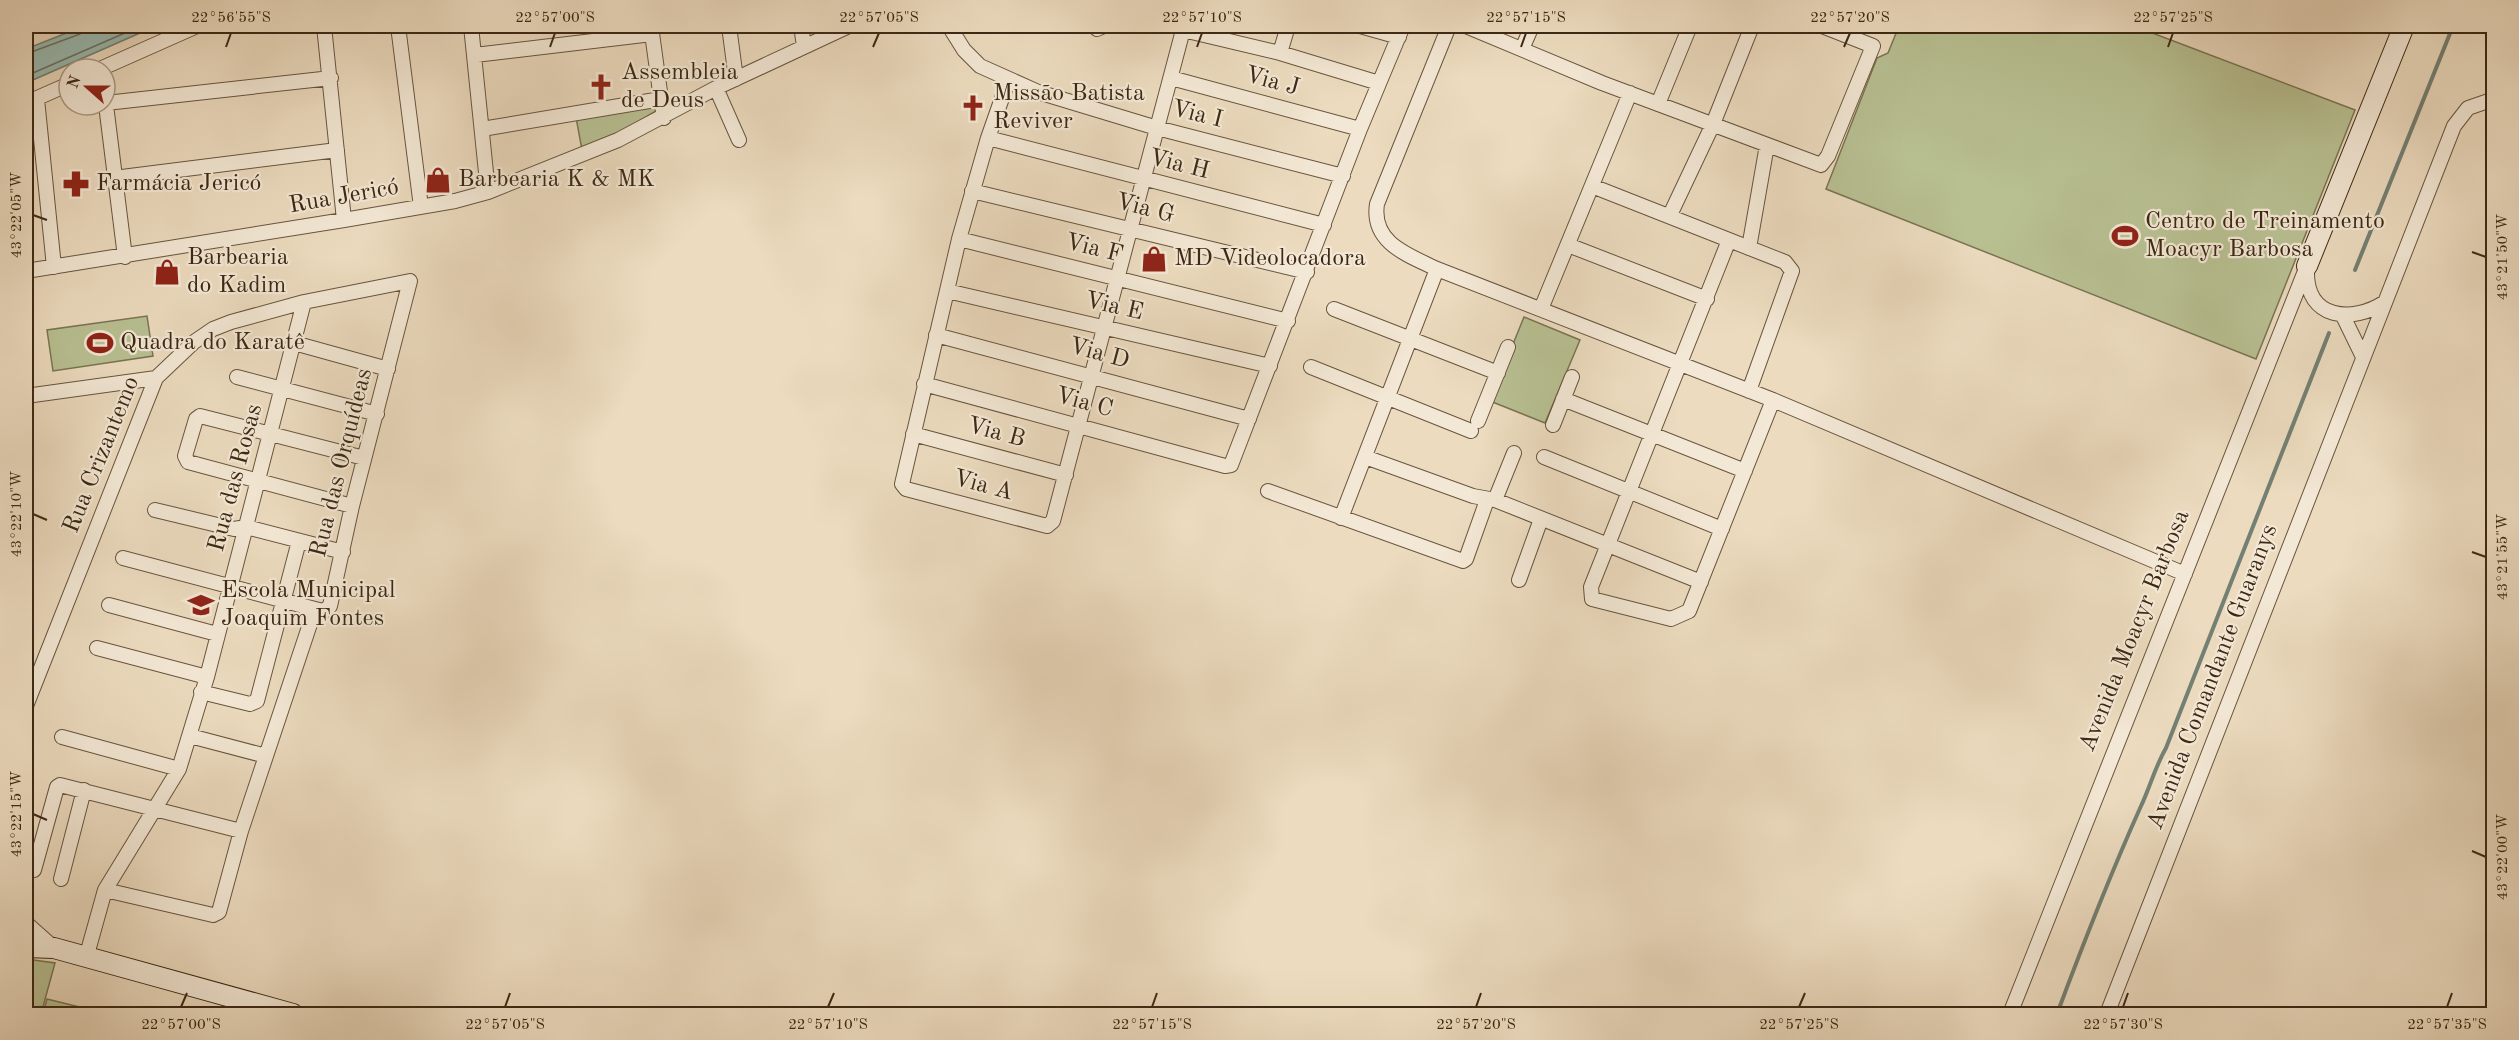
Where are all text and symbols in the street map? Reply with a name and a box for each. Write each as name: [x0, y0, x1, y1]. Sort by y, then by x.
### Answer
text: 22°56'55"S: [191, 11, 271, 26]
text: 22°57'00"S: [515, 11, 595, 26]
text: 22°57'05"S: [839, 11, 919, 26]
text: 22°57'10"S: [1162, 11, 1242, 26]
text: 22°57'15"S: [1486, 11, 1566, 26]
text: 22°57'20"S: [1810, 11, 1890, 26]
text: 22°57'25"S: [2133, 11, 2213, 26]
north arrow: [57, 57, 117, 117]
place label: Assembleia de Deus: [621, 61, 739, 113]
street label: Via J: [1242, 63, 1302, 101]
church icon: Assembleia de Deus: [586, 72, 616, 102]
text: N: [65, 73, 85, 91]
place label: Missão Batista Reviver: [993, 82, 1145, 134]
church icon: Missão Batista Reviver: [958, 93, 988, 123]
street label: Via I: [1169, 97, 1225, 133]
street label: Via H: [1146, 146, 1212, 184]
shop icon: Barbearia K & MK: [423, 165, 453, 195]
place label: Barbearia K & MK: [458, 168, 655, 192]
pharmacy icon: Farmácia Jericó: [61, 169, 91, 199]
text: 43°22'05"W: [10, 172, 25, 258]
place label: Farmácia Jericó: [96, 172, 262, 196]
street label: Rua Jericó: [287, 176, 401, 218]
street label: Via G: [1113, 190, 1177, 228]
place label: Centro de Treinamento Moacyr Barbosa: [2145, 210, 2385, 262]
text: 43°21'50"W: [2496, 214, 2511, 300]
sports icon: Centro de Treinamento Moacyr Barbosa: [2110, 221, 2140, 251]
street label: Via F: [1063, 230, 1125, 268]
shop icon: MD Videolocadora: [1139, 244, 1169, 274]
place label: Barbearia do Kadim: [187, 246, 289, 298]
place label: MD Videolocadora: [1174, 247, 1366, 271]
shop icon: Barbearia do Kadim: [152, 257, 182, 287]
street label: Via E: [1083, 289, 1145, 325]
sports icon: Quadra do Karatê: [85, 328, 115, 358]
place label: Quadra do Karatê: [120, 331, 305, 355]
street label: Via D: [1066, 334, 1132, 374]
street label: Rua das Orquídeas: [307, 366, 377, 560]
street label: Rua Crizantemo: [60, 373, 144, 537]
street label: Via C: [1053, 384, 1115, 422]
street label: Rua das Rosas: [205, 402, 267, 554]
street label: Via B: [964, 414, 1028, 452]
street label: Via A: [950, 467, 1016, 505]
text: 43°22'10"W: [10, 471, 25, 557]
street label: Avenida Moacyr Barbosa: [2075, 507, 2195, 755]
text: 43°21'55"W: [2496, 514, 2511, 600]
street label: Avenida Comandante Guaranys: [2144, 521, 2282, 833]
place label: Escola Municipal Joaquim Fontes: [221, 579, 395, 631]
school or university icon: Escola Municipal Joaquim Fontes: [186, 590, 216, 620]
text: 43°22'15"W: [10, 771, 25, 857]
text: 43°22'00"W: [2496, 814, 2511, 900]
text: 22°57'00"S: [141, 1018, 221, 1033]
text: 22°57'05"S: [465, 1018, 545, 1033]
text: 22°57'10"S: [788, 1018, 868, 1033]
text: 22°57'15"S: [1112, 1018, 1192, 1033]
text: 22°57'20"S: [1436, 1018, 1516, 1033]
text: 22°57'25"S: [1759, 1018, 1839, 1033]
text: 22°57'30"S: [2083, 1018, 2163, 1033]
text: 22°57'35"S: [2407, 1018, 2487, 1033]

